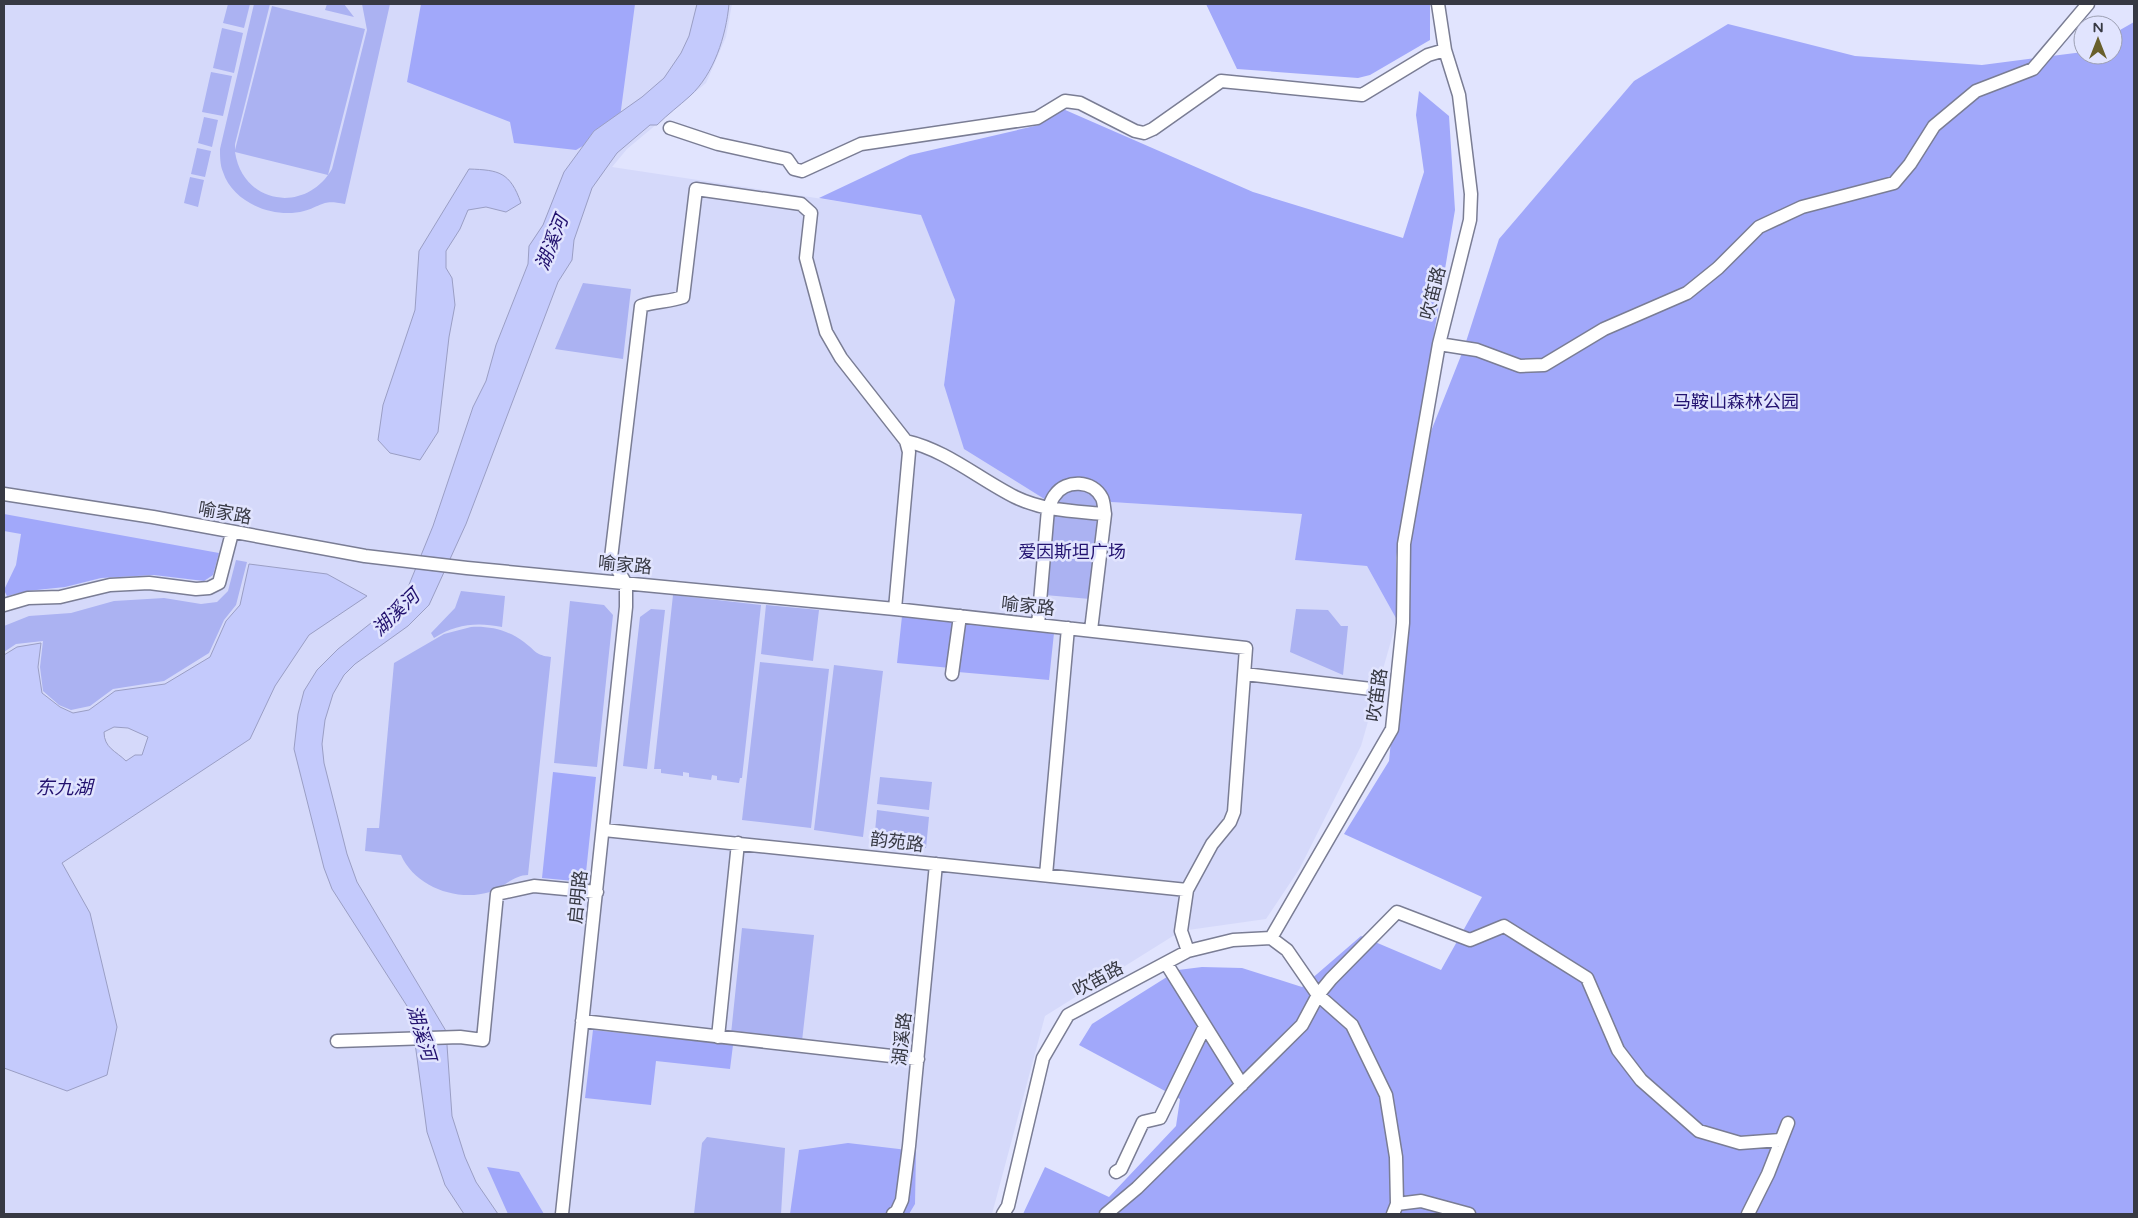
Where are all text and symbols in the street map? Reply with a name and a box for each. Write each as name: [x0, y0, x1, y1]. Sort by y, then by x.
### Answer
north arrow: [2073, 15, 2123, 65]
text: N: [2092, 19, 2104, 36]
water label: 湖溪河: [531, 209, 574, 274]
street label: 吹笛路: [1416, 264, 1450, 322]
park label: 马鞍山森林公园: [1673, 391, 1799, 413]
street label: 喻家路: [197, 497, 253, 529]
park label: 爱因斯坦广场: [1018, 541, 1126, 563]
street label: 喻家路: [597, 552, 653, 578]
water label: 湖溪河: [368, 583, 427, 641]
street label: 喻家路: [1000, 592, 1056, 620]
street label: 吹笛路: [1362, 667, 1392, 723]
water label: 东九湖: [35, 777, 95, 799]
street label: 韵苑路: [869, 828, 925, 856]
street label: 启明路: [564, 869, 592, 925]
street label: 吹笛路: [1069, 957, 1127, 1001]
water label: 湖溪河: [402, 1003, 441, 1067]
street label: 湖溪路: [888, 1011, 916, 1067]

